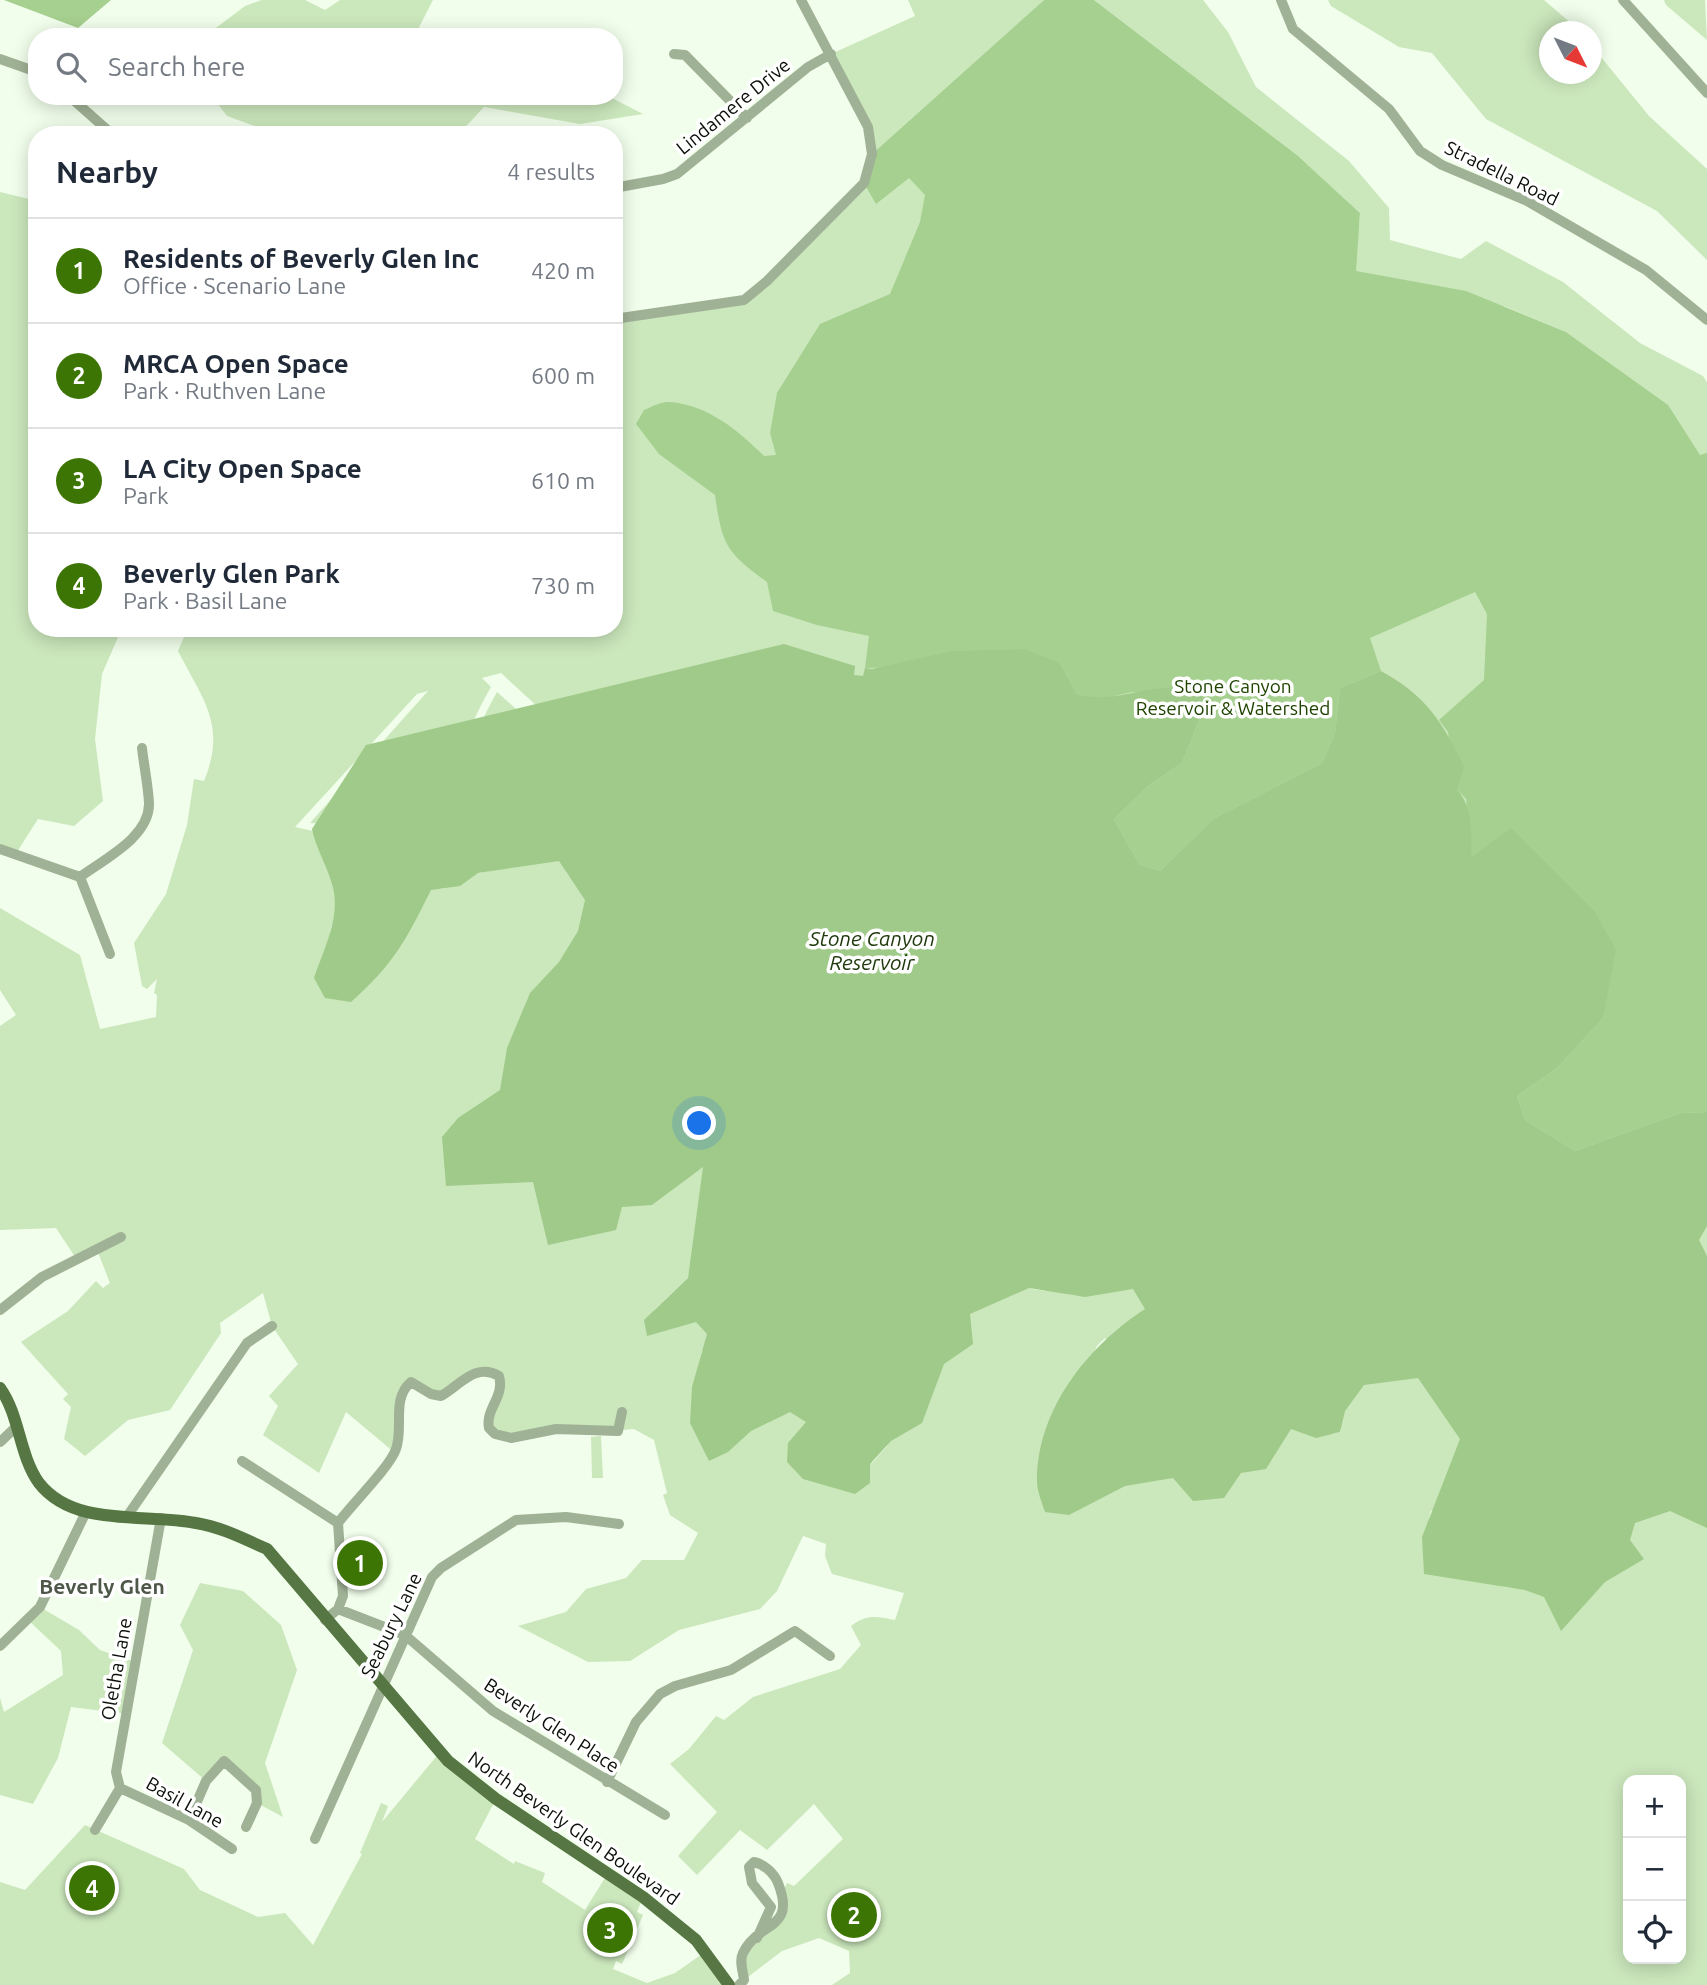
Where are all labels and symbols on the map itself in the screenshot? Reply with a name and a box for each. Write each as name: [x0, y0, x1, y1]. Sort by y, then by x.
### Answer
north arrow: [1539, 21, 1602, 84]
street label: Lindamere Drive: [672, 53, 794, 159]
street label: Stradella Road: [1442, 136, 1562, 210]
park label: Stone Canyon Reservoir & Watershed: [1136, 675, 1330, 719]
water label: Stone Canyon Reservoir: [808, 926, 935, 974]
your location: [682, 1106, 716, 1140]
pin: 1: [337, 1537, 383, 1589]
street label: Seabury Lane: [356, 1569, 426, 1681]
district label: Beverly Glen: [39, 1574, 165, 1598]
street label: Oletha Lane: [96, 1616, 136, 1722]
street label: Beverly Glen Place: [480, 1673, 624, 1777]
street label: North Beverly Glen Boulevard: [464, 1747, 684, 1909]
street label: Basil Lane: [143, 1772, 227, 1832]
pin: 4: [69, 1862, 115, 1914]
pin: 2: [831, 1889, 877, 1941]
pin: 3: [587, 1904, 633, 1956]

